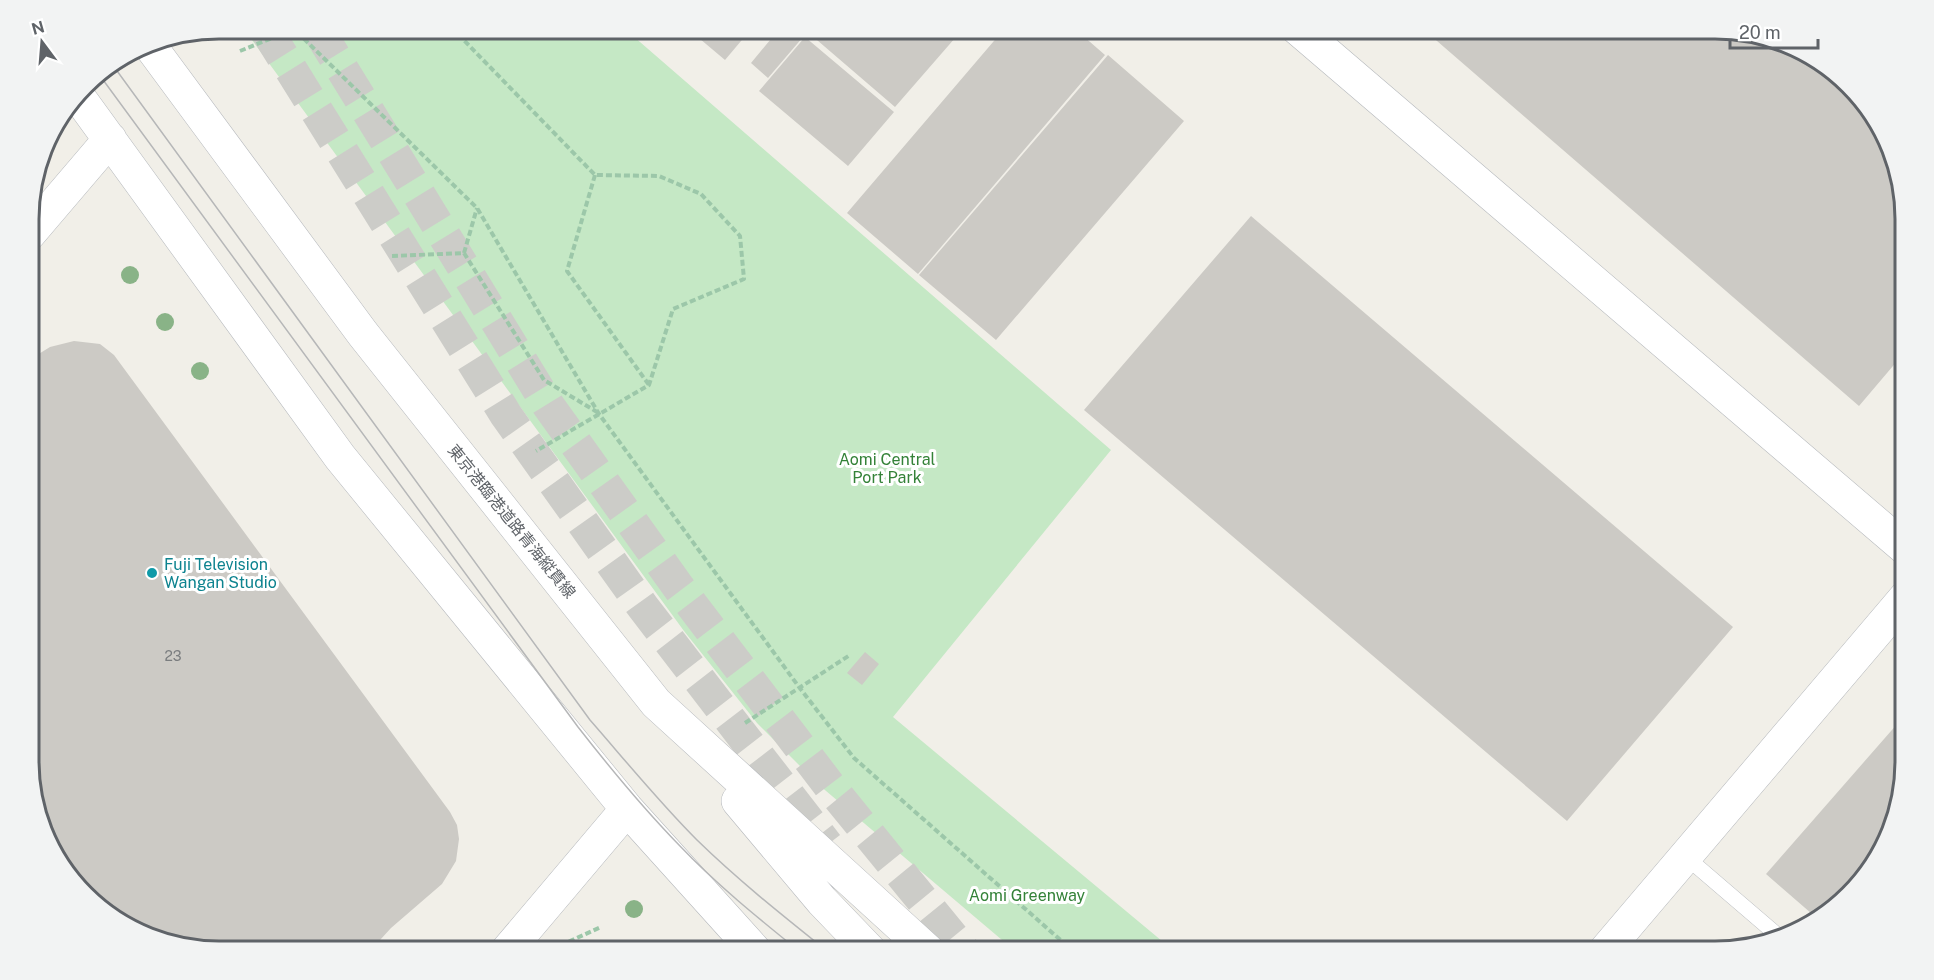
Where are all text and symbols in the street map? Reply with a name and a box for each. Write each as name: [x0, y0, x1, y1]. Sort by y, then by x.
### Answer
north arrow: [12, 12, 72, 72]
scale bar: [1730, 12, 1818, 50]
text: N: [29, 17, 47, 39]
text: 20 m: [1739, 22, 1781, 43]
street label: 東京港臨港道路青海縦貫線: [444, 441, 579, 602]
park label: Aomi Central Port Park: [839, 450, 936, 487]
place label: Fuji Television Wangan Studio: [164, 555, 277, 592]
marker: Fuji Television Wangan Studio: [145, 566, 159, 580]
house number: 23: [164, 648, 182, 664]
park label: Aomi Greenway: [969, 886, 1086, 905]

